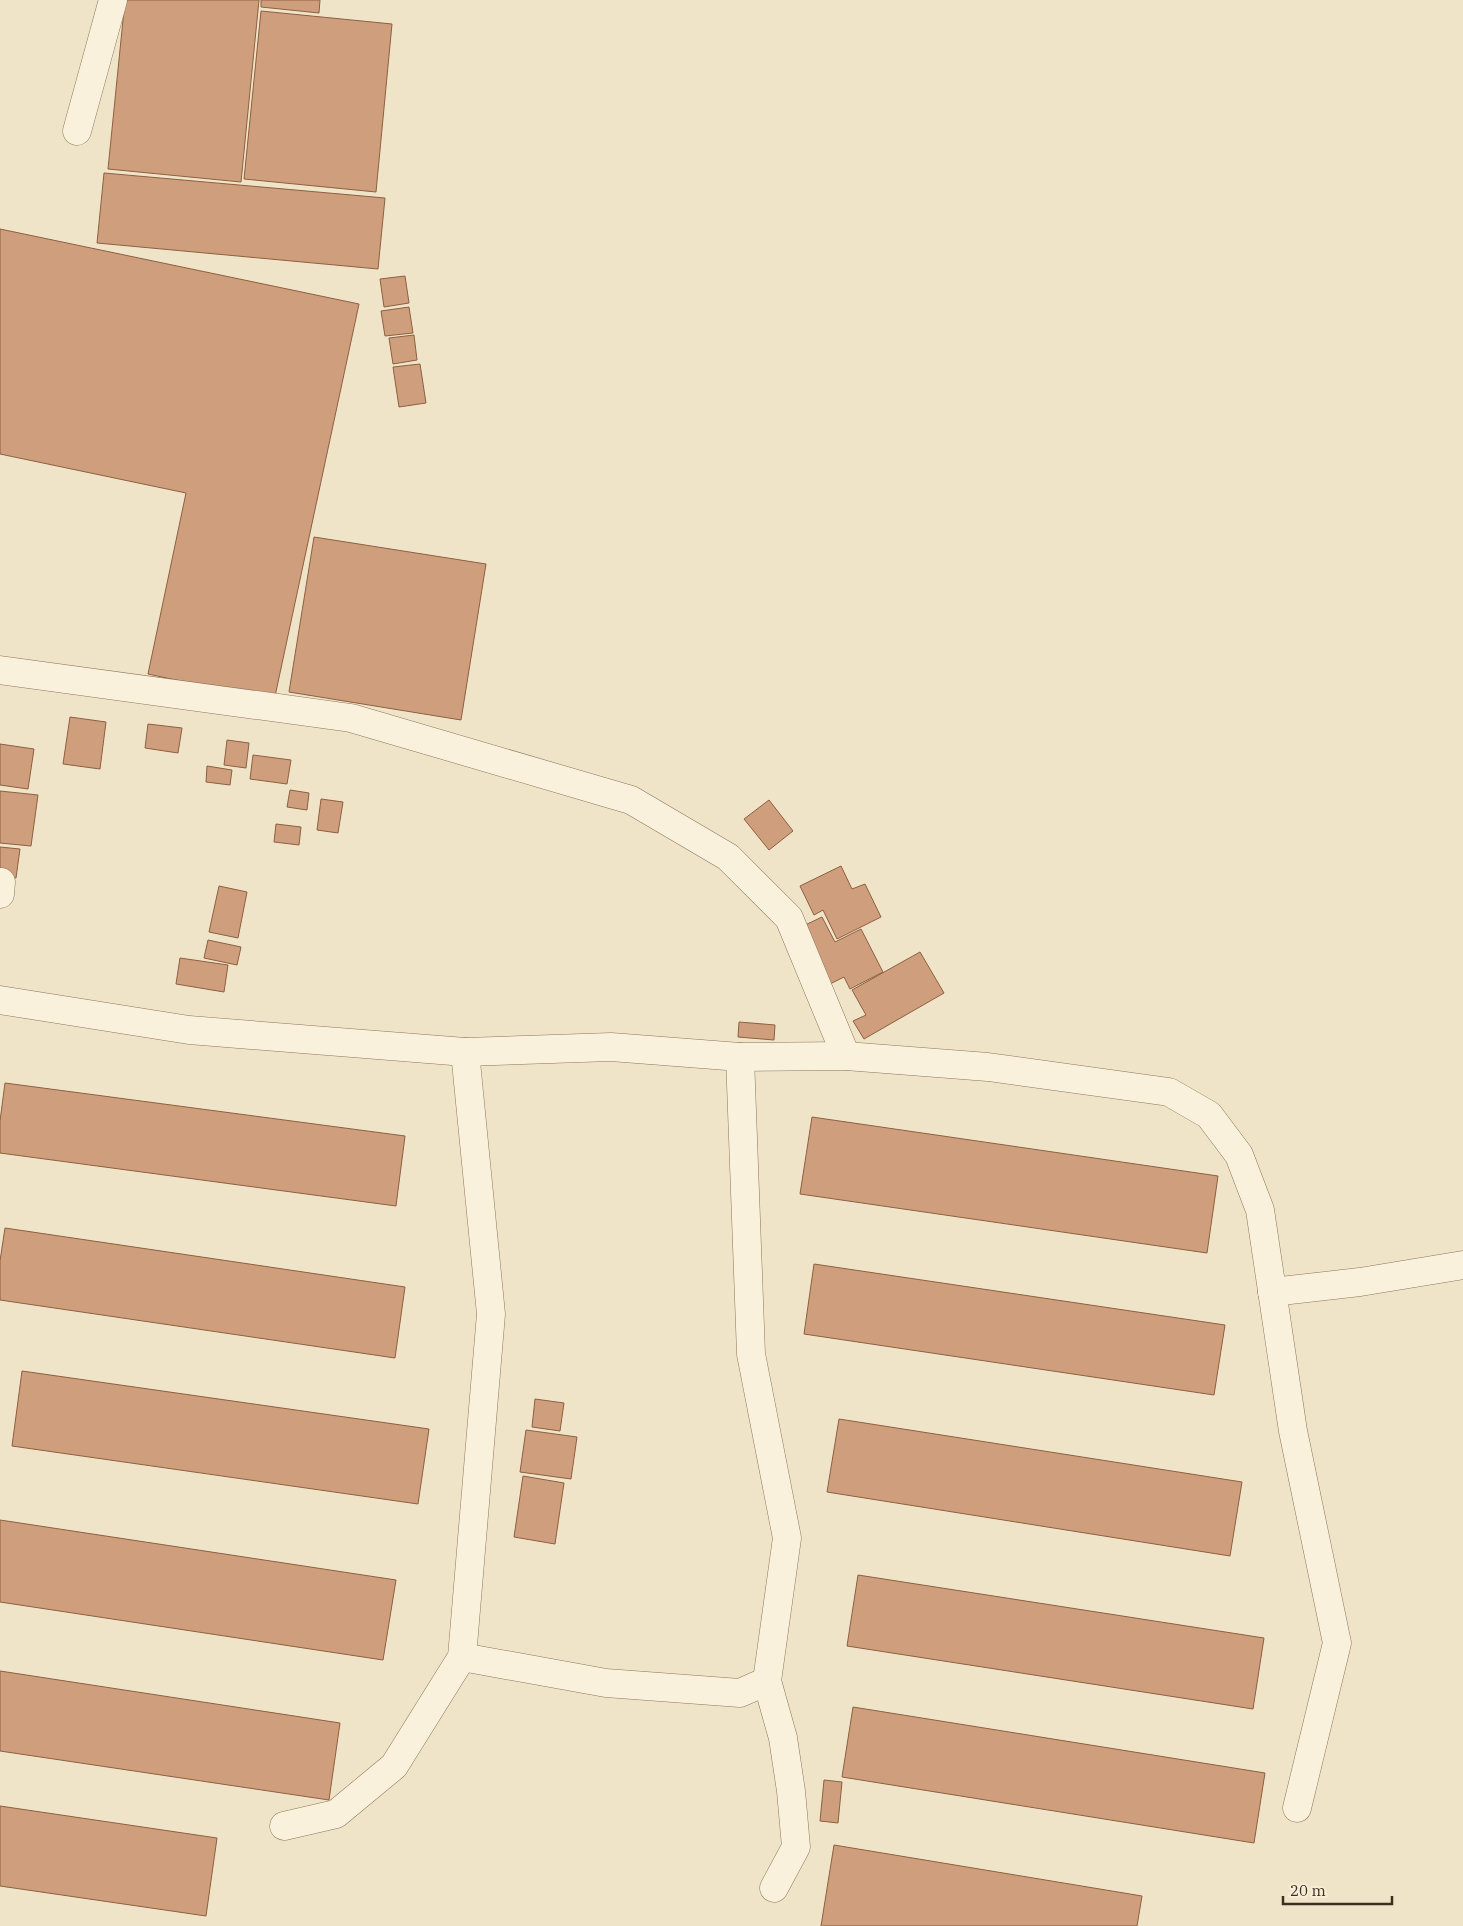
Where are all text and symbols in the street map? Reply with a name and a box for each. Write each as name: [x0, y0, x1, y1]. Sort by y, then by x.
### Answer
scale bar: [1283, 1874, 1392, 1906]
text: 20 m: [1290, 1881, 1326, 1900]

